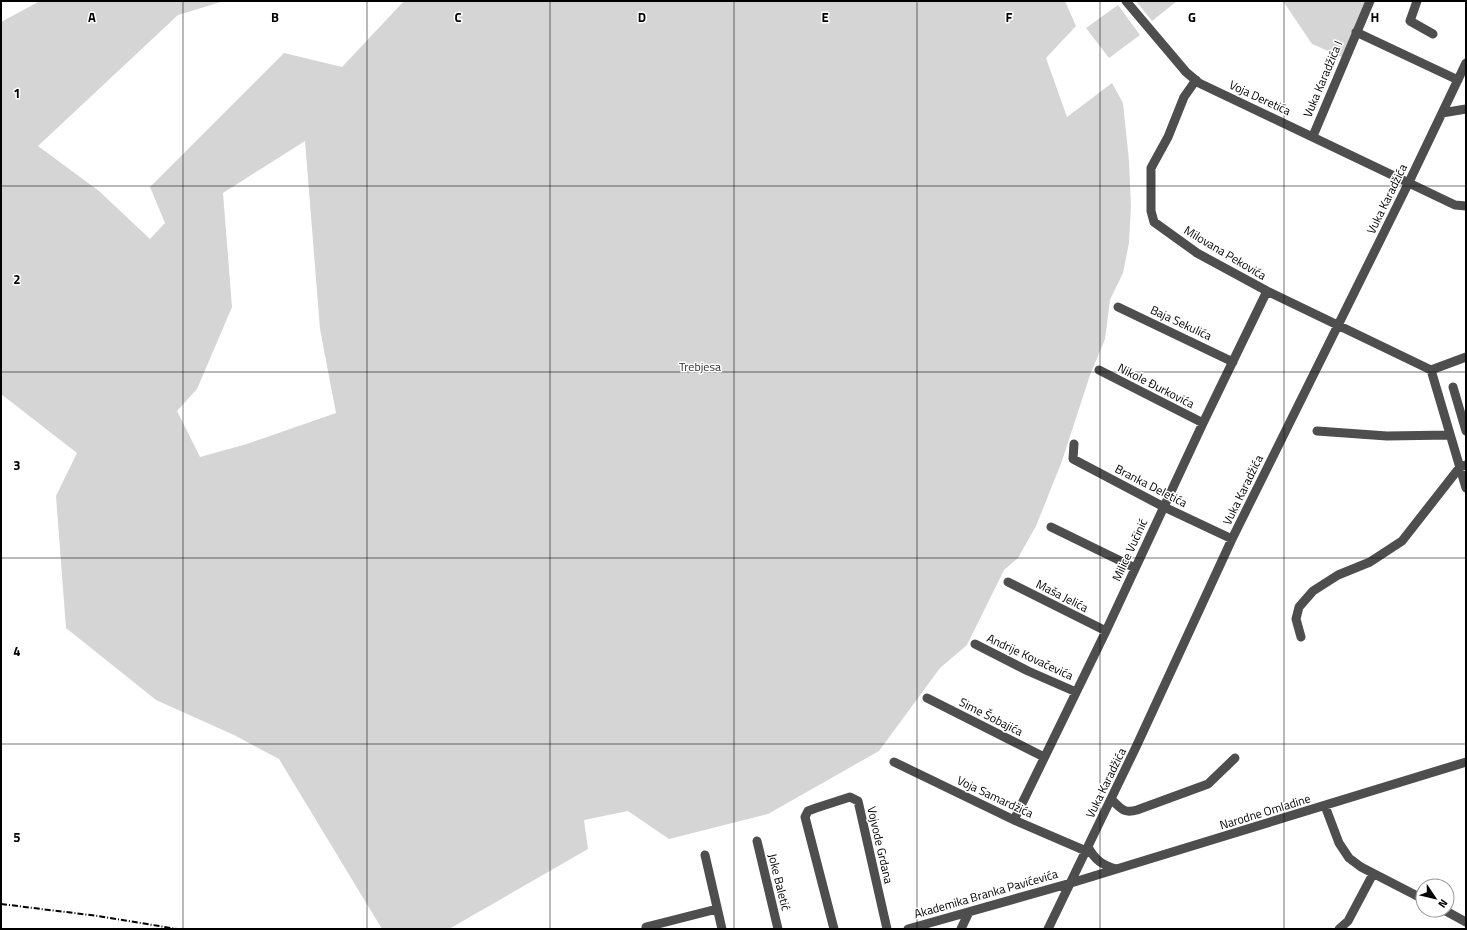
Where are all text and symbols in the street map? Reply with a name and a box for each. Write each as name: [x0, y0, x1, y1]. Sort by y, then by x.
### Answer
text: A: [88, 7, 96, 27]
text: B: [271, 7, 279, 27]
text: C: [454, 7, 462, 27]
text: D: [638, 7, 646, 27]
text: E: [821, 7, 829, 27]
text: F: [1006, 7, 1013, 27]
text: G: [1188, 7, 1196, 27]
text: H: [1371, 7, 1379, 27]
street label: Vuka Karadžića I: [1298, 37, 1347, 120]
street label: Voja Deretića: [1226, 75, 1294, 120]
text: 1: [13, 83, 21, 103]
street label: Vuka Karadžića: [1361, 160, 1412, 237]
street label: Milovana Pekovića: [1180, 220, 1270, 285]
text: 2: [13, 269, 21, 289]
street label: Baja Sekulića: [1147, 300, 1215, 345]
park label: Trebjesa: [679, 357, 721, 376]
street label: Nikole Đurkovića: [1115, 358, 1198, 413]
street label: Vuka Karadžića: [1217, 451, 1268, 528]
text: 3: [13, 455, 21, 475]
street label: Branka Deletića: [1112, 459, 1191, 512]
street label: Milice Vučinić: [1107, 515, 1152, 584]
street label: Maša Jelića: [1033, 574, 1092, 617]
street label: Andrije Kovačevića: [984, 628, 1077, 685]
text: 4: [13, 641, 21, 661]
street label: Sime Šobajića: [956, 692, 1027, 741]
street label: Vuka Karadžića: [1080, 744, 1131, 821]
street label: Voja Samardžića: [954, 771, 1037, 823]
street label: Narodne Omladine: [1217, 789, 1313, 834]
street label: Vojvode Grdana: [862, 804, 899, 885]
text: 5: [13, 827, 21, 847]
street label: Joke Baletić: [763, 851, 796, 912]
street label: Akademika Branka Pavićevića: [912, 864, 1060, 923]
north arrow: [1415, 878, 1455, 918]
text: N: [1434, 896, 1452, 911]

